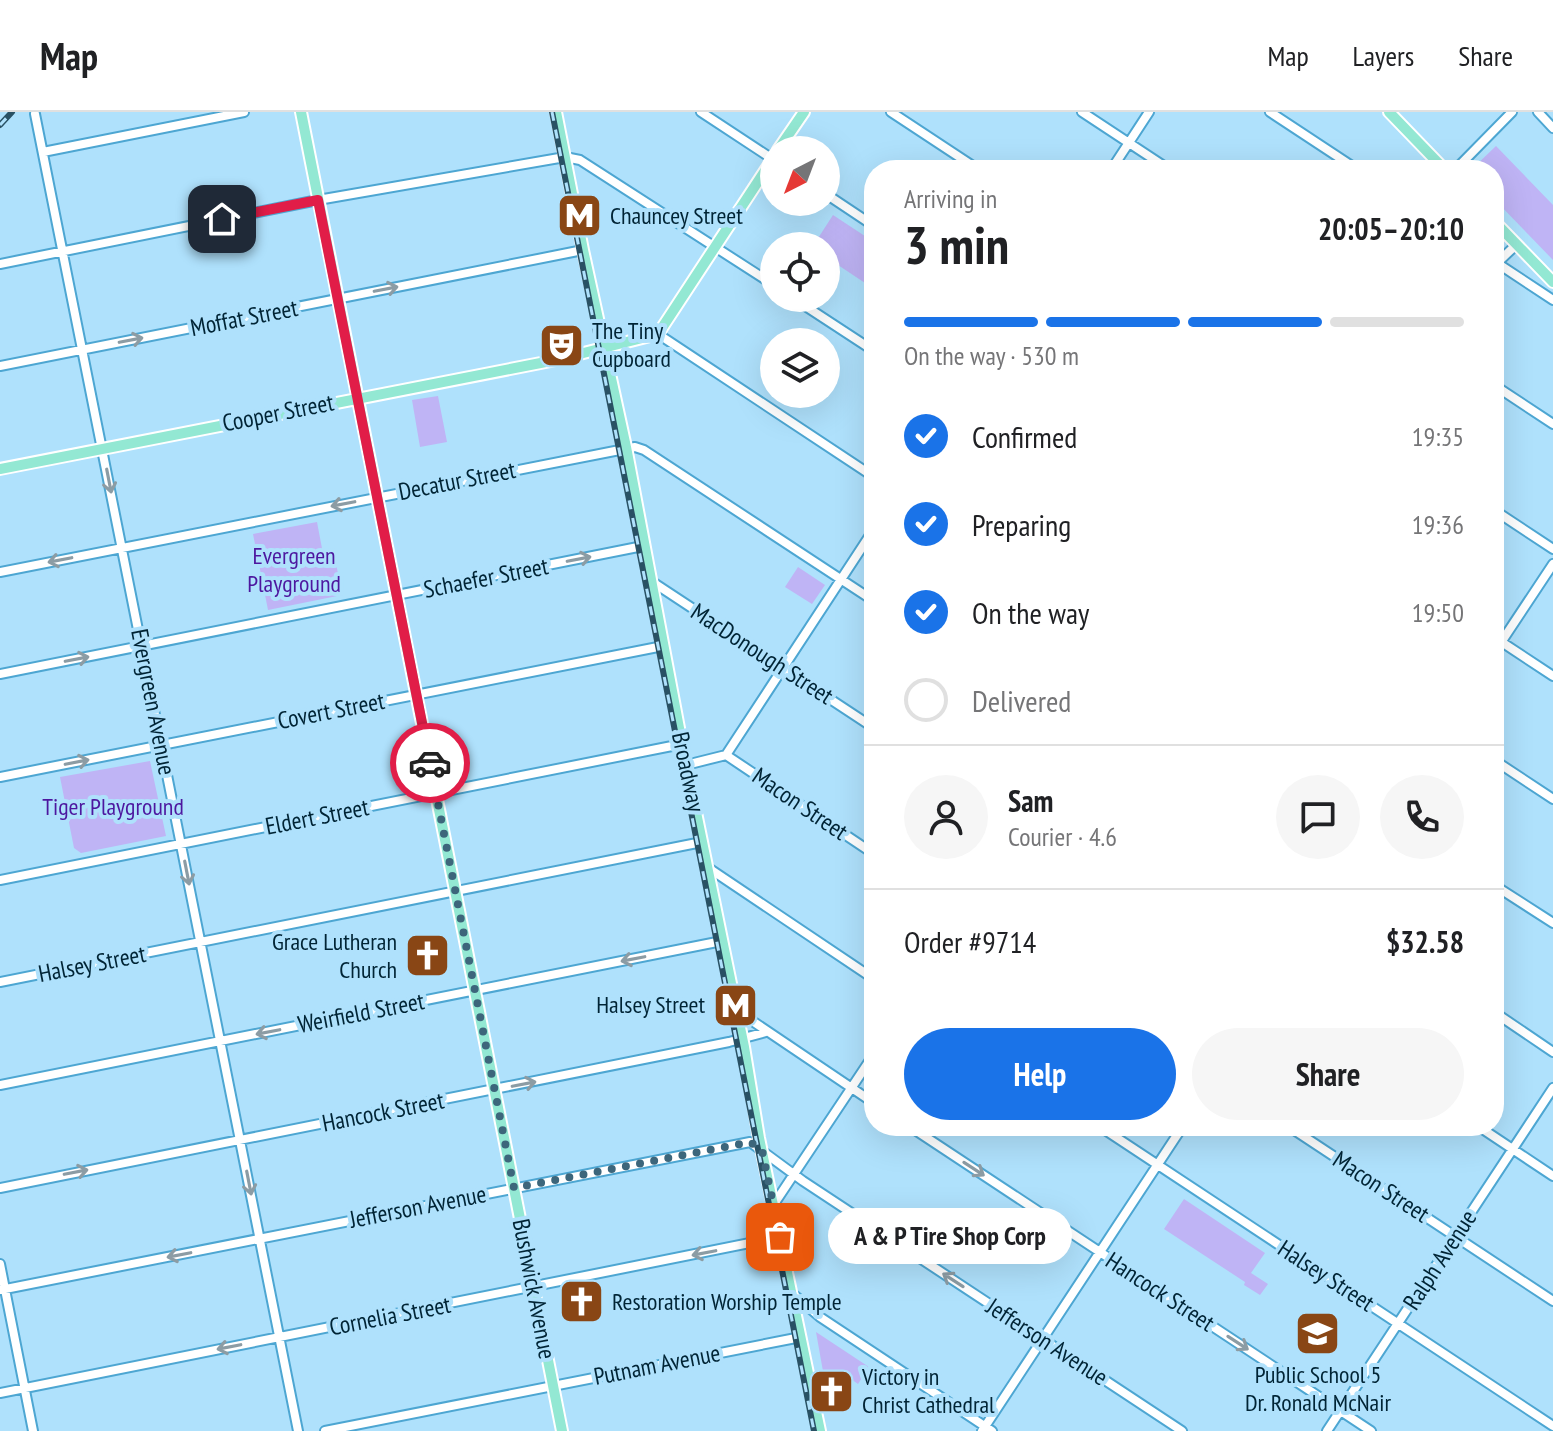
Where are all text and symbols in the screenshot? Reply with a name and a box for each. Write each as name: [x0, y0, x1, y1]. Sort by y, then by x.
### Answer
text: Map: [40, 31, 98, 80]
text: Map: [1267, 37, 1309, 74]
text: Layers: [1353, 37, 1414, 74]
text: Share: [1458, 37, 1513, 74]
north arrow: [760, 136, 840, 216]
map controls: [760, 136, 840, 408]
text: Arriving in: [904, 182, 997, 215]
pin: [188, 185, 256, 253]
metro station icon: Chauncey Street: [555, 192, 603, 240]
icon: home: [200, 197, 244, 241]
place label: Chauncey Street: [610, 200, 743, 231]
text: 20:05–20:10: [1318, 209, 1464, 248]
text: 3 min: [904, 211, 1009, 278]
button: locate: [760, 232, 840, 312]
one-way arrow: [373, 281, 399, 296]
street label: Moffat Street: [188, 292, 301, 343]
place label: The Tiny Cupboard: [592, 315, 671, 374]
theatre icon: The Tiny Cupboard: [537, 321, 585, 369]
button: layers: [760, 328, 840, 408]
one-way arrow: [118, 332, 144, 347]
text: On the way · 530 m: [904, 339, 1079, 372]
street label: Cooper Street: [220, 386, 337, 438]
icon: check: [904, 414, 948, 458]
text: Confirmed: [972, 417, 1077, 456]
text: 19:35: [1412, 420, 1464, 453]
street label: Decatur Street: [396, 454, 519, 507]
one-way arrow: [103, 468, 118, 493]
one-way arrow: [331, 497, 356, 512]
icon: check: [904, 502, 948, 546]
text: Preparing: [972, 505, 1071, 544]
text: 19:36: [1412, 508, 1464, 541]
park label: Evergreen Playground: [247, 540, 341, 599]
street label: Schaefer Street: [421, 550, 551, 605]
one-way arrow: [565, 551, 591, 566]
one-way arrow: [48, 553, 74, 568]
icon: check: [904, 590, 948, 634]
text: On the way: [972, 593, 1089, 632]
street label: MacDonough Street: [685, 596, 840, 711]
text: 19:50: [1412, 596, 1464, 629]
street label: Evergreen Avenue: [124, 626, 183, 778]
one-way arrow: [63, 651, 89, 666]
text: Delivered: [972, 681, 1071, 720]
street label: Covert Street: [275, 685, 387, 736]
courier: [390, 723, 470, 803]
street label: Broadway: [665, 729, 712, 815]
icon: car: [408, 741, 452, 785]
one-way arrow: [63, 753, 89, 768]
street label: Macon Street: [747, 760, 854, 847]
button: person: [904, 775, 988, 859]
button: chat: [1276, 775, 1360, 859]
button: phone: [1380, 775, 1464, 859]
text: Sam: [1008, 781, 1053, 820]
park label: Tiger Playground: [42, 791, 184, 822]
street label: Eldert Street: [263, 791, 372, 842]
text: Courier · 4.6: [1008, 820, 1117, 853]
one-way arrow: [181, 860, 196, 886]
text: Order #9714: [904, 922, 1036, 961]
text: $32.58: [1386, 922, 1464, 961]
place label: Grace Lutheran Church: [272, 926, 397, 985]
church icon: Grace Lutheran Church: [404, 932, 452, 980]
street label: Halsey Street: [36, 938, 149, 989]
one-way arrow: [621, 952, 646, 967]
metro station icon: Halsey Street: [712, 981, 760, 1029]
street label: Weirfield Street: [295, 985, 427, 1040]
place label: Halsey Street: [596, 989, 705, 1020]
one-way arrow: [256, 1025, 281, 1040]
button: Help: [904, 1028, 1176, 1120]
button: Share: [1192, 1028, 1464, 1120]
one-way arrow: [511, 1076, 536, 1091]
street label: Hancock Street: [319, 1084, 447, 1139]
street label: Macon Street: [1327, 1144, 1436, 1229]
one-way arrow: [962, 1161, 985, 1177]
one-way arrow: [63, 1164, 89, 1179]
one-way arrow: [242, 1170, 257, 1196]
street label: Jefferson Avenue: [346, 1178, 489, 1235]
pin: [746, 1203, 814, 1271]
street label: Ralph Avenue: [1396, 1204, 1483, 1315]
callout: A & P Tire Shop Corp: [828, 1209, 1072, 1265]
icon: bag: [758, 1215, 802, 1259]
street label: Bushwick Avenue: [506, 1216, 563, 1362]
text: A & P Tire Shop Corp: [854, 1219, 1046, 1252]
street label: Halsey Street: [1272, 1233, 1381, 1318]
street label: Hancock Street: [1100, 1245, 1221, 1338]
one-way arrow: [692, 1246, 717, 1261]
one-way arrow: [167, 1248, 192, 1263]
one-way arrow: [943, 1272, 965, 1288]
church icon: Restoration Worship Temple: [557, 1278, 605, 1326]
place label: Restoration Worship Temple: [612, 1286, 842, 1317]
street label: Cornelia Street: [327, 1288, 454, 1342]
street label: Jefferson Avenue: [980, 1290, 1114, 1392]
school or university icon: Public School 5 Dr. Ronald McNair: [1294, 1309, 1342, 1357]
one-way arrow: [1226, 1335, 1249, 1351]
street label: Putnam Avenue: [591, 1337, 723, 1392]
one-way arrow: [217, 1341, 243, 1356]
place label: Public School 5 Dr. Ronald McNair: [1245, 1359, 1391, 1418]
place label: Victory in Christ Cathedral: [861, 1361, 995, 1420]
church icon: Victory in Christ Cathedral: [807, 1367, 855, 1415]

